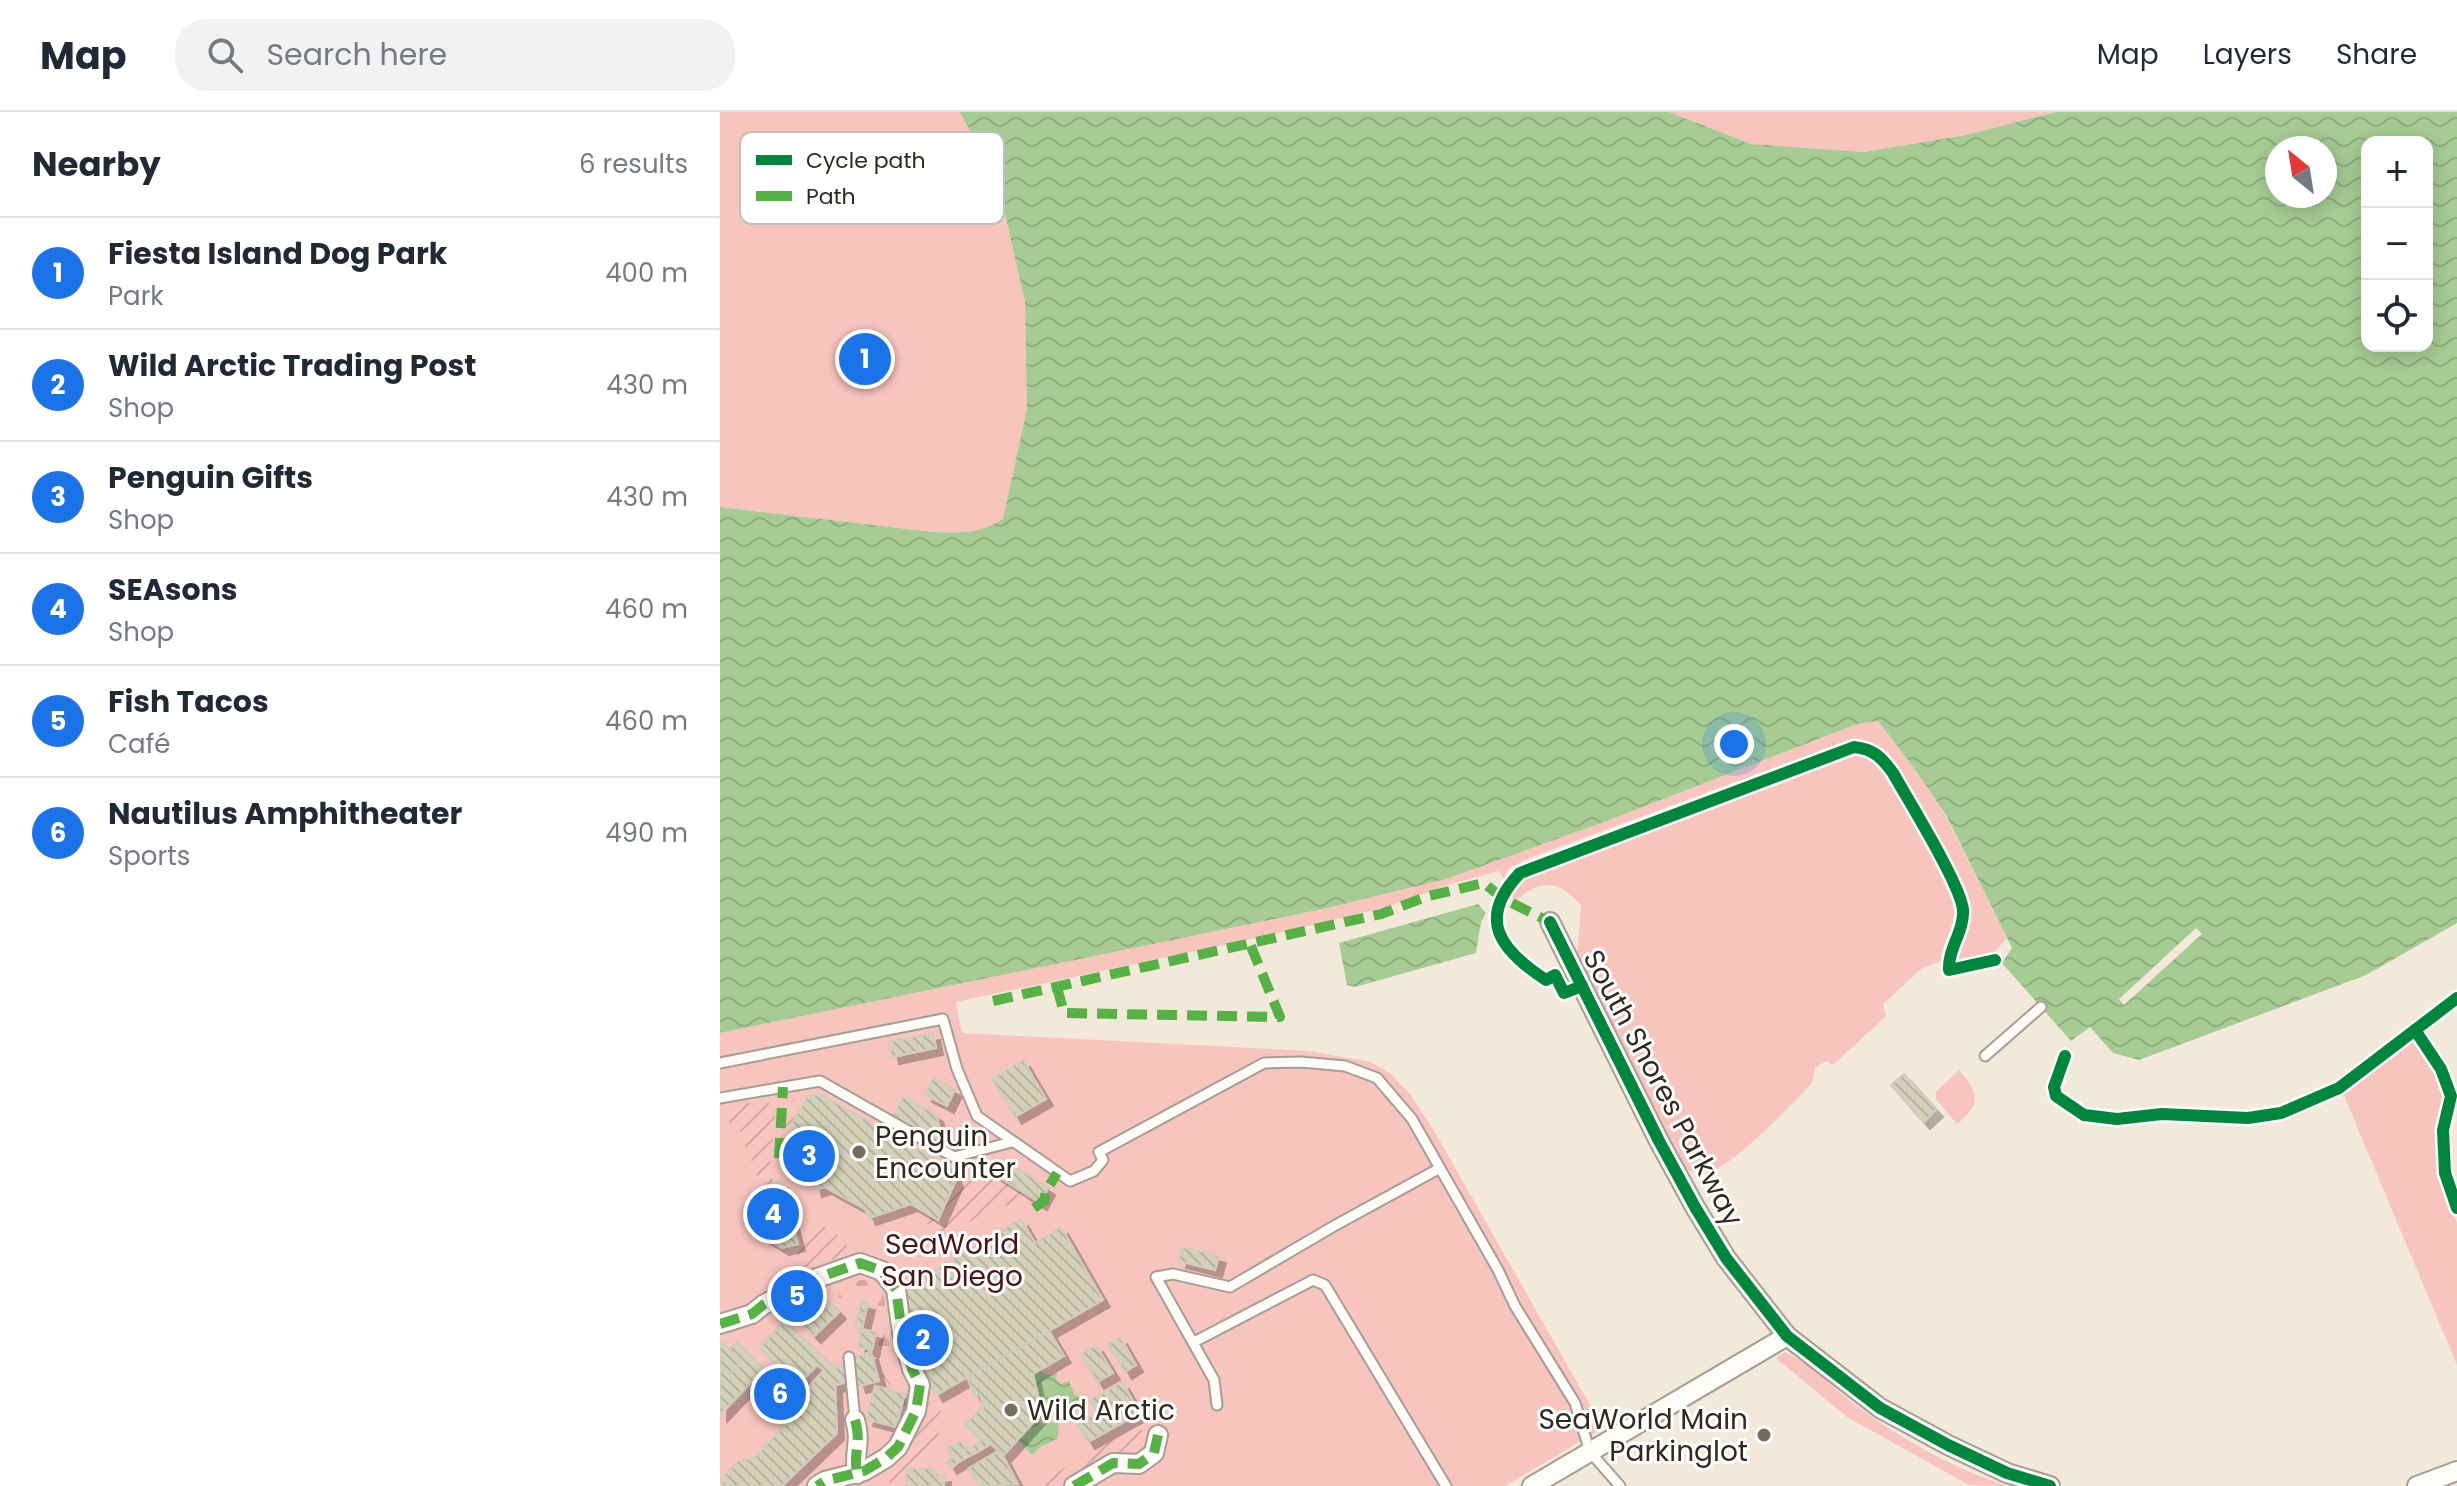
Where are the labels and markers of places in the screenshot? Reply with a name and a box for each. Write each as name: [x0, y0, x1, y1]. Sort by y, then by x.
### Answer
pin: 1: [839, 329, 891, 389]
place label: Penguin Encounter: [875, 1117, 1016, 1188]
pin: 3: [783, 1126, 835, 1186]
marker: Penguin Encounter: [850, 1143, 868, 1161]
pin: 4: [747, 1184, 799, 1244]
pin: 5: [771, 1266, 823, 1326]
pin: 2: [897, 1310, 949, 1370]
pin: 6: [754, 1364, 806, 1424]
place label: Wild Arctic: [1027, 1391, 1175, 1430]
place label: SeaWorld Main Parkinglot: [1538, 1400, 1748, 1471]
marker: Wild Arctic: [1002, 1401, 1020, 1419]
marker: SeaWorld Main Parkinglot: [1755, 1426, 1773, 1444]

